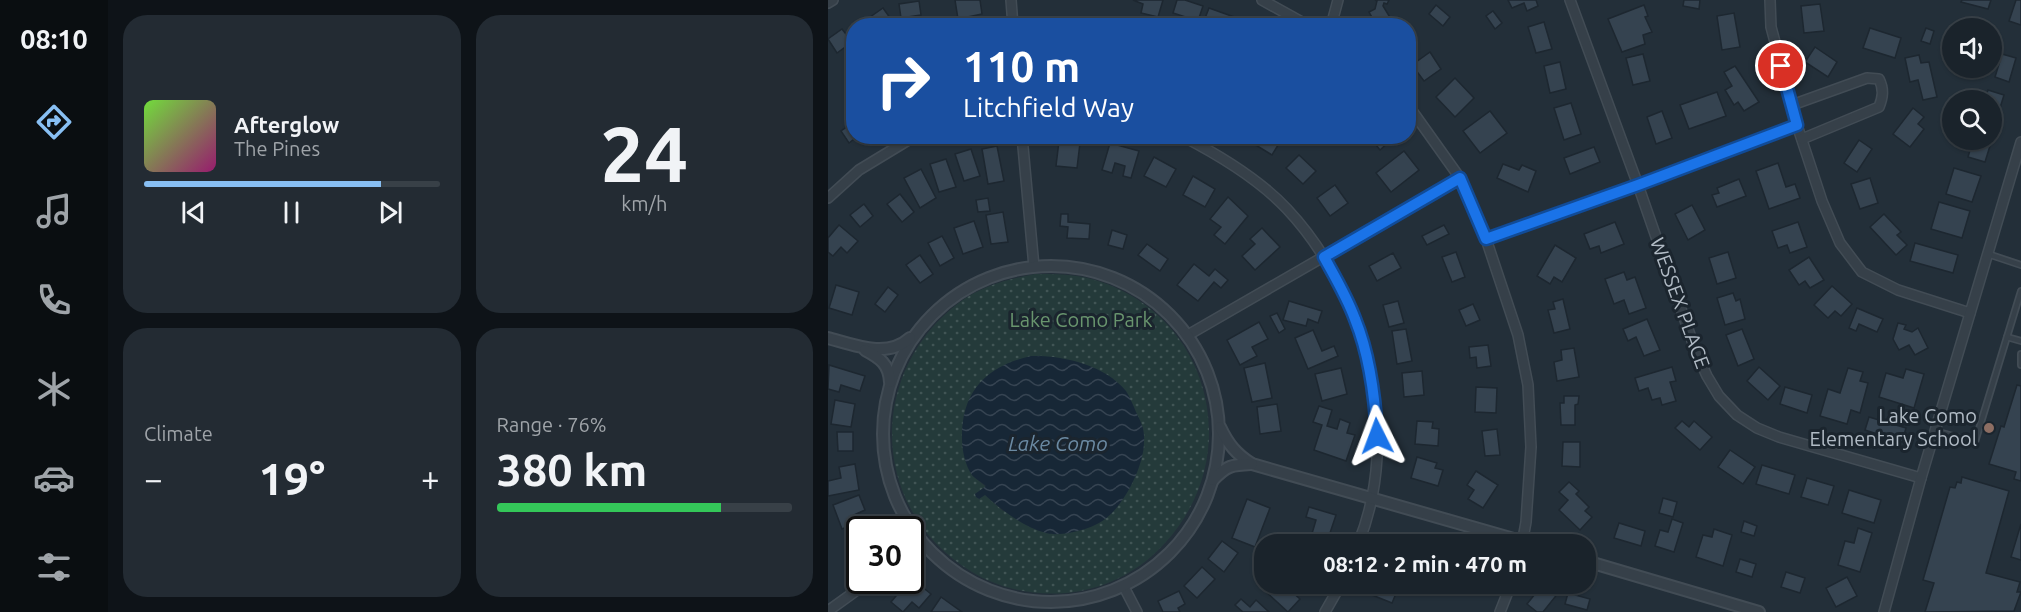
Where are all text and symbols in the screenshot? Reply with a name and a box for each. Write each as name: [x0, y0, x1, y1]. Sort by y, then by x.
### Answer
map controls: [1942, 18, 2002, 150]
button: sound: [1942, 18, 2002, 78]
text: 08:10: [20, 24, 88, 54]
pin: [1755, 40, 1806, 91]
icon: right: [864, 42, 942, 120]
text: 110 m: [963, 43, 1080, 90]
icon: arrive: [1764, 49, 1797, 82]
button: search: [1942, 90, 2002, 150]
text: Litchfield Way: [963, 92, 1134, 122]
icon: directions: [33, 101, 75, 143]
text: 24: [600, 109, 688, 197]
text: Afterglow: [234, 112, 339, 137]
text: The Pines: [234, 137, 320, 160]
icon: music: [33, 190, 75, 232]
text: km/h: [621, 192, 667, 215]
icon: previous: [177, 196, 210, 229]
icon: pause: [275, 196, 308, 229]
icon: next: [374, 196, 407, 229]
street label: WESSEX PLACE: [1646, 234, 1715, 372]
icon: phone: [33, 279, 75, 321]
park label: Lake Como Park: [1009, 308, 1153, 331]
icon: climate: [33, 368, 75, 410]
position arrow: [1345, 404, 1409, 468]
place label: Lake Como Elementary School: [1810, 404, 1977, 450]
text: Range · 76%: [497, 413, 607, 436]
marker: Lake Como Elementary School: [1982, 421, 1996, 435]
text: Climate: [144, 422, 213, 445]
water label: Lake Como: [1008, 431, 1108, 455]
text: 380 km: [497, 444, 647, 495]
text: 19°: [258, 453, 325, 504]
icon: car: [33, 457, 75, 499]
text: −: [144, 460, 163, 497]
text: +: [421, 460, 440, 497]
speed limit sign: 30: [846, 516, 924, 594]
icon: filters: [33, 546, 75, 588]
text: 08:12 · 2 min · 470 m: [1323, 551, 1527, 576]

